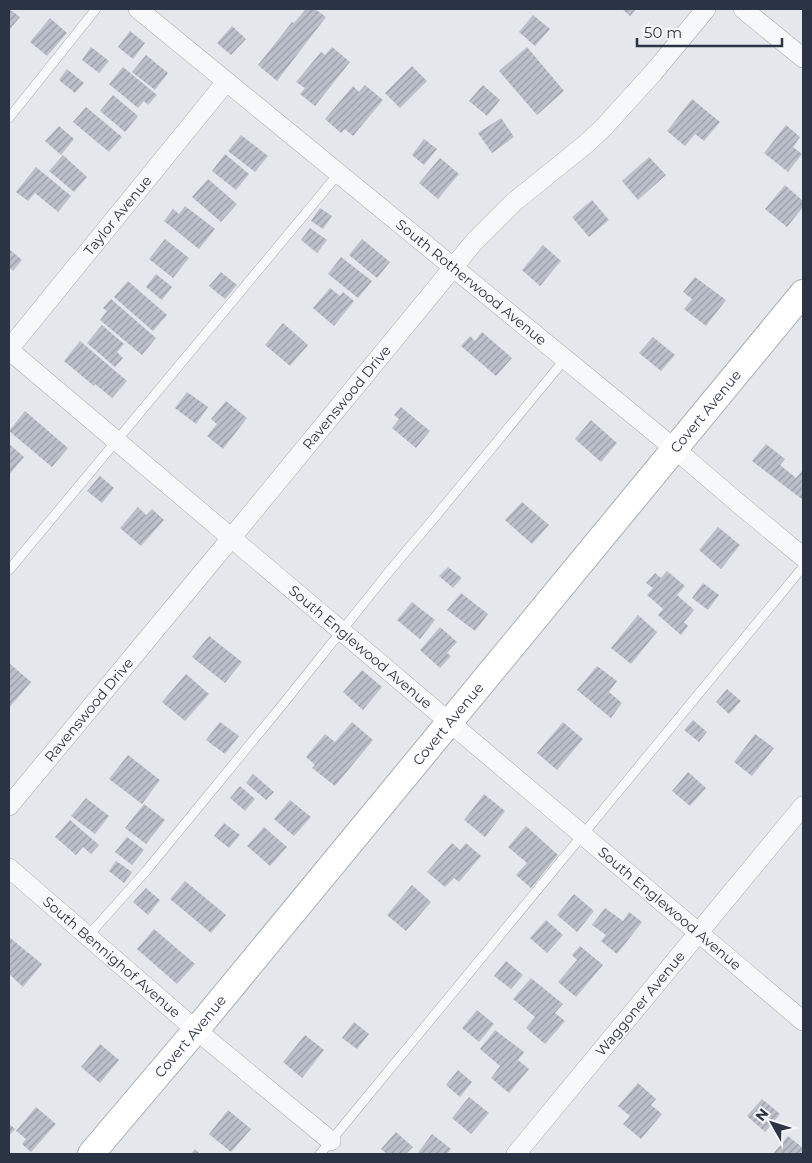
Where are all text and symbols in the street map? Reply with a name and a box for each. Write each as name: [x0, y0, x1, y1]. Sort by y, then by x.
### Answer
scale bar: [637, 15, 782, 47]
text: 50 m: [644, 23, 682, 42]
street label: Taylor Avenue: [80, 172, 155, 259]
street label: South Rotherwood Avenue: [392, 215, 550, 349]
street label: Ravenswood Drive: [298, 341, 395, 453]
street label: Covert Avenue: [666, 366, 745, 456]
street label: South Englewood Avenue: [285, 581, 436, 713]
street label: Ravenswood Drive: [40, 654, 137, 765]
street label: Covert Avenue: [409, 679, 487, 769]
street label: South Englewood Avenue: [594, 843, 745, 974]
street label: South Bennighof Avenue: [39, 892, 184, 1022]
street label: Waggoner Avenue: [591, 947, 689, 1060]
street label: Covert Avenue: [151, 991, 230, 1081]
north arrow: [747, 1098, 797, 1148]
text: N: [751, 1105, 772, 1125]

